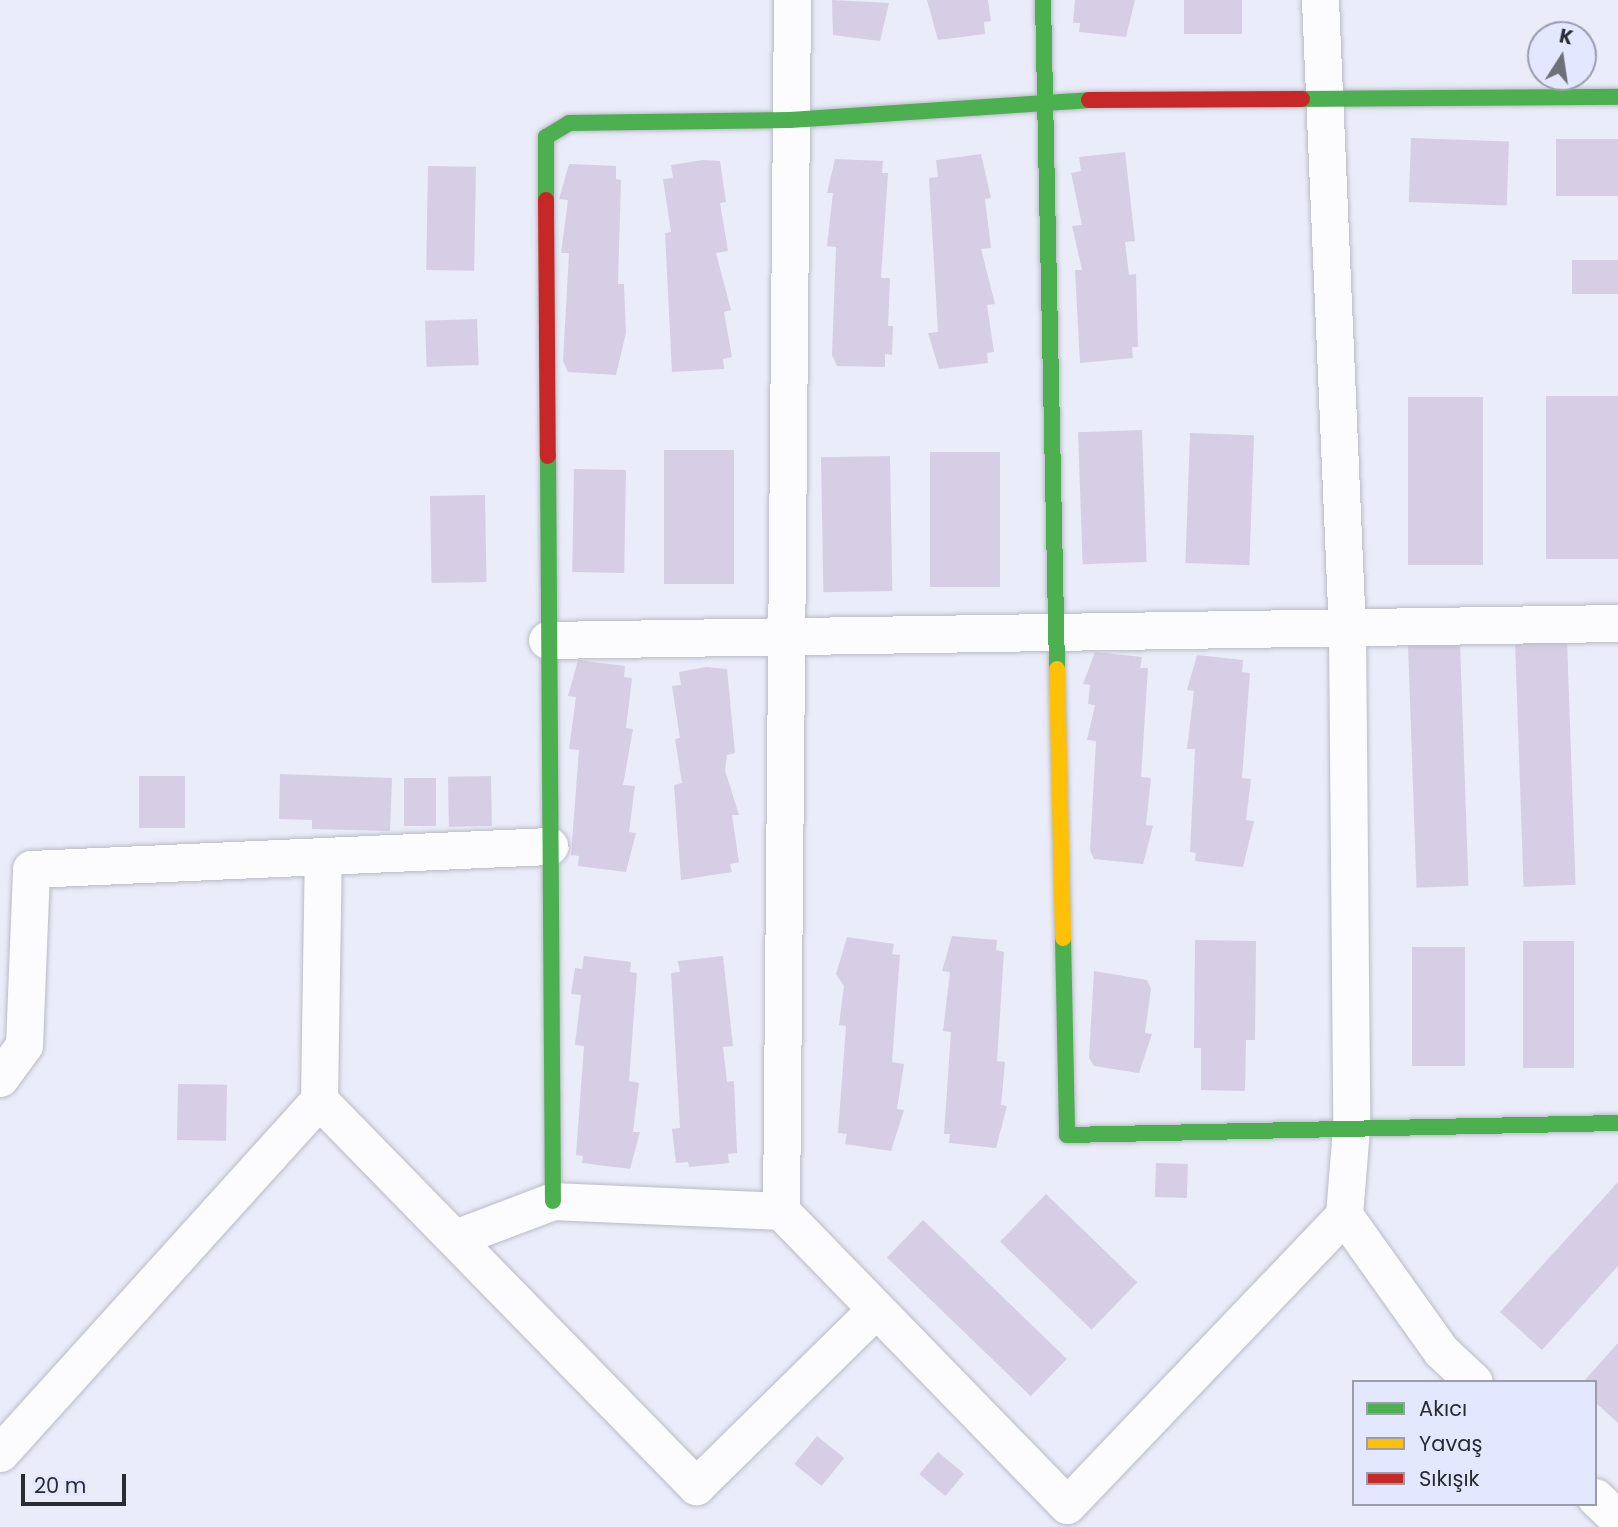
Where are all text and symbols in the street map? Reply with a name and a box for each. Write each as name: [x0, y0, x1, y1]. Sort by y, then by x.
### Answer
north arrow: [1527, 21, 1597, 91]
text: K: [1557, 22, 1575, 52]
legend: [1352, 1380, 1597, 1506]
text: Akıcı: [1419, 1394, 1467, 1423]
text: Yavaş: [1419, 1429, 1482, 1458]
scale bar: [24, 1460, 130, 1504]
text: Sıkışık: [1419, 1464, 1479, 1493]
text: 20 m: [34, 1471, 87, 1500]

